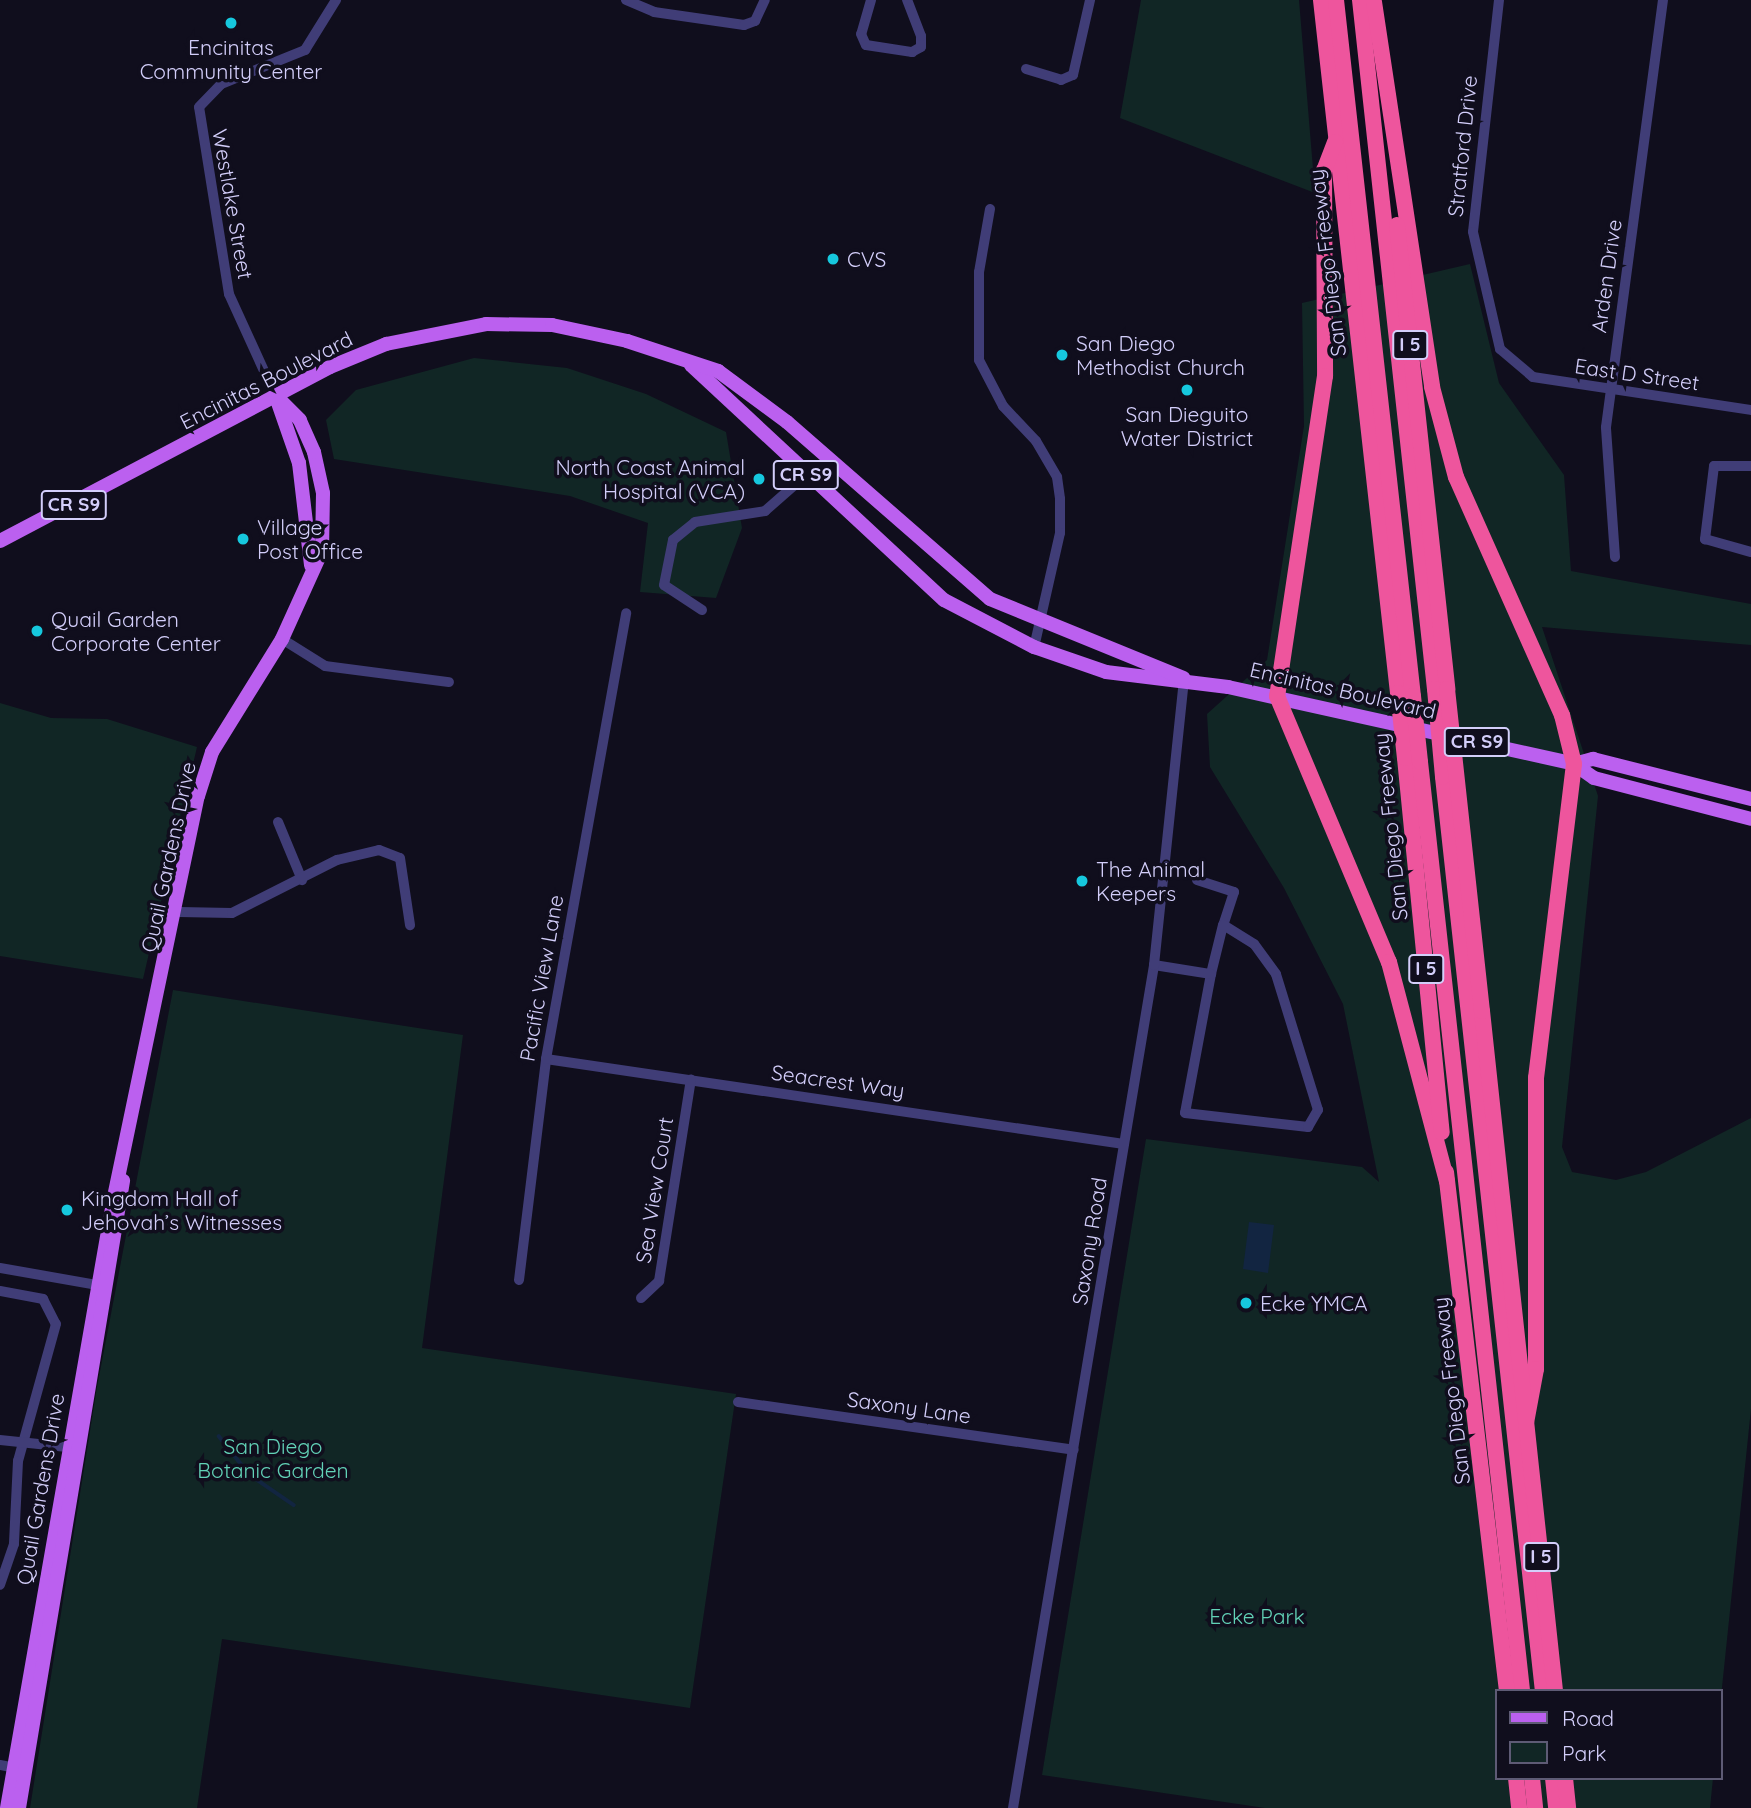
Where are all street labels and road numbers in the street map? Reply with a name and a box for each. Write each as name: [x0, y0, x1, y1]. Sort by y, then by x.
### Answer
street label: Stratford Drive: [1442, 74, 1482, 218]
street label: Westlake Street: [207, 127, 259, 281]
street label: San Diego Freeway: [1303, 168, 1351, 358]
street label: Arden Drive: [1586, 218, 1626, 334]
street label: Encinitas Boulevard: [175, 326, 357, 434]
road number: I 5: [1391, 330, 1429, 360]
street label: East D Street: [1573, 353, 1701, 395]
road number: CR S9: [773, 460, 839, 490]
road number: CR S9: [41, 490, 107, 520]
street label: Encinitas Boulevard: [1247, 656, 1439, 724]
road number: CR S9: [1444, 726, 1510, 758]
street label: San Diego Freeway: [1368, 732, 1412, 922]
street label: Quail Gardens Drive: [135, 759, 201, 955]
street label: Pacific View Lane: [514, 893, 568, 1063]
road number: I 5: [1407, 953, 1445, 984]
street label: Seacrest Way: [770, 1059, 906, 1103]
street label: Sea View Court: [630, 1115, 678, 1265]
street label: Saxony Road: [1066, 1175, 1112, 1307]
street label: San Diego Freeway: [1427, 1296, 1475, 1486]
street label: Saxony Lane: [845, 1386, 973, 1428]
street label: Quail Gardens Drive: [11, 1391, 69, 1587]
road number: I 5: [1522, 1541, 1560, 1572]

